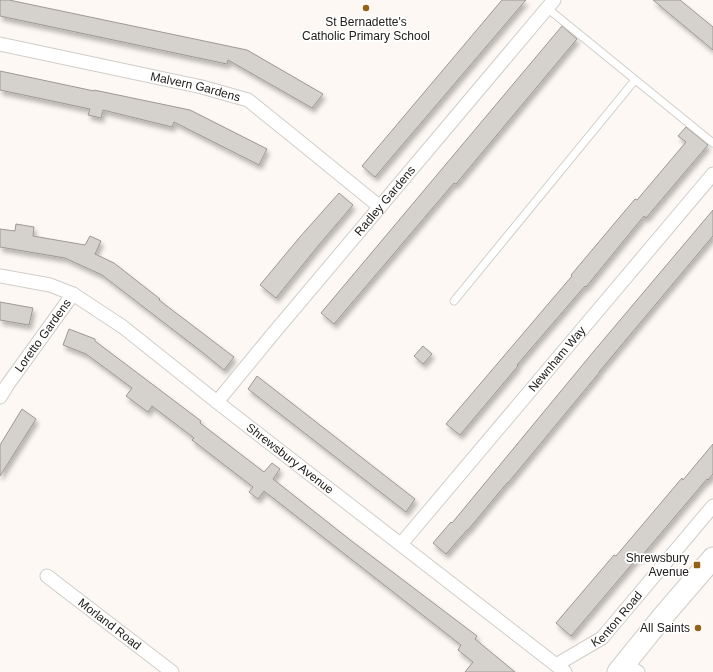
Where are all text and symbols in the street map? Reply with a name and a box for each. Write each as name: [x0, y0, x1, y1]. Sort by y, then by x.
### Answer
marker: St Bernadette's Catholic Primary School: [361, 3, 371, 13]
place label: St Bernadette's Catholic Primary School: [302, 15, 430, 43]
street label: Malvern Gardens: [149, 69, 242, 104]
street label: Radley Gardens: [352, 163, 418, 239]
street label: Loretto Gardens: [12, 296, 74, 375]
street label: Newnham Way: [526, 324, 588, 394]
street label: Shrewsbury Avenue: [244, 420, 337, 497]
place label: Shrewsbury Avenue: [626, 551, 689, 579]
marker: Shrewsbury Avenue: [692, 560, 702, 570]
street label: Kenton Road: [589, 589, 645, 650]
street label: Morland Road: [75, 596, 144, 653]
place label: All Saints: [640, 621, 690, 635]
marker: All Saints: [693, 623, 703, 633]

